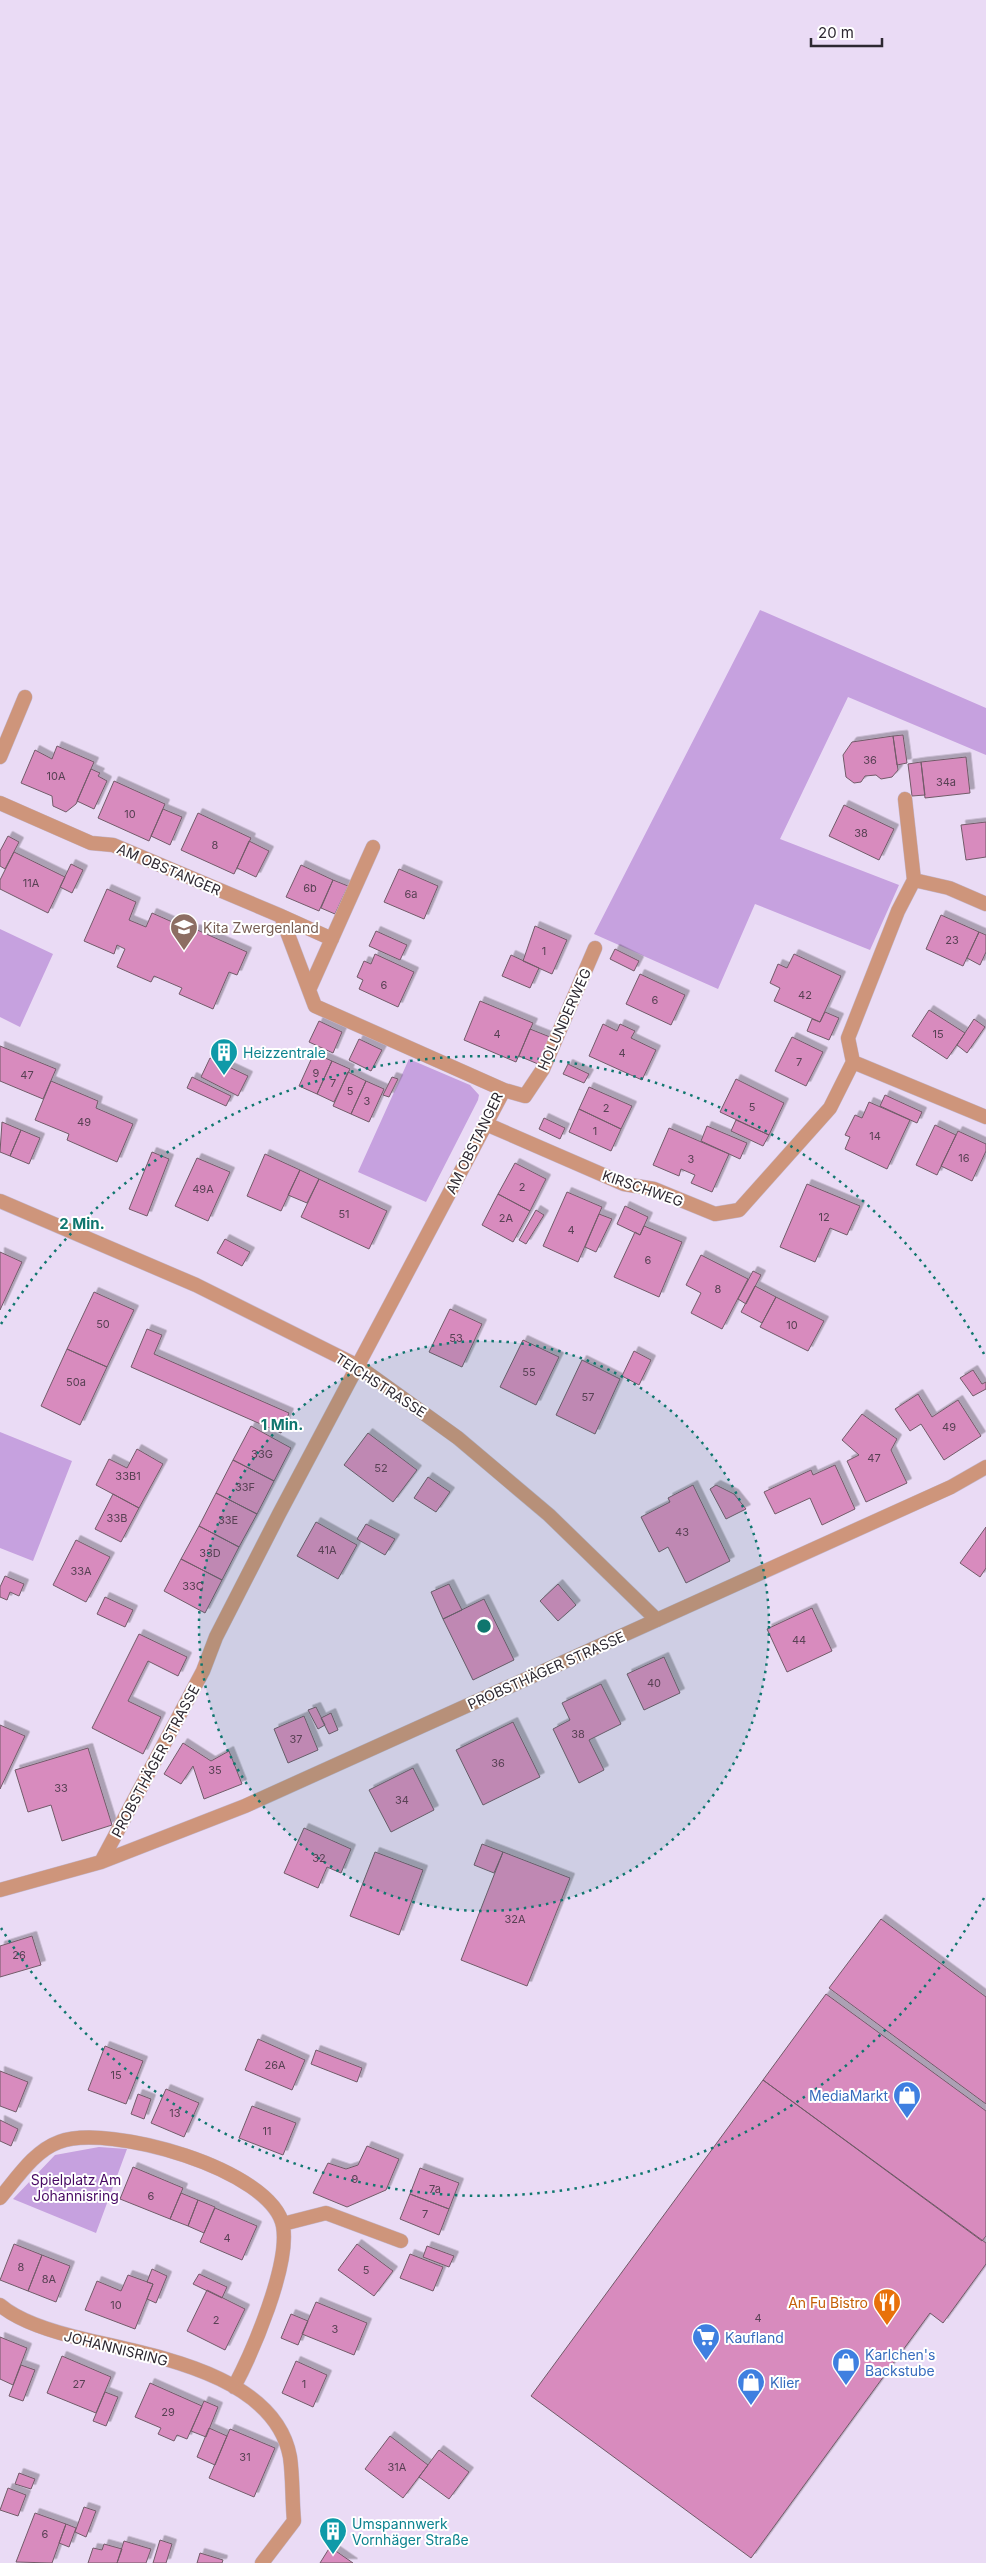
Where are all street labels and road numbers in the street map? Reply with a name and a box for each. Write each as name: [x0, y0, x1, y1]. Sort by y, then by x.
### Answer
street label: AM OBSTANGER: [115, 839, 223, 899]
street label: HOLUNDERWEG: [534, 965, 594, 1073]
street label: AM OBSTANGER: [442, 1089, 506, 1197]
street label: KIRSCHWEG: [600, 1166, 686, 1210]
street label: TEICHSTRASSE: [332, 1349, 430, 1421]
street label: PROBSTHÄGER STRASSE: [465, 1628, 627, 1712]
street label: PROBSTHÄGER STRASSE: [108, 1682, 202, 1840]
street label: JOHANNISRING: [62, 2327, 170, 2369]

